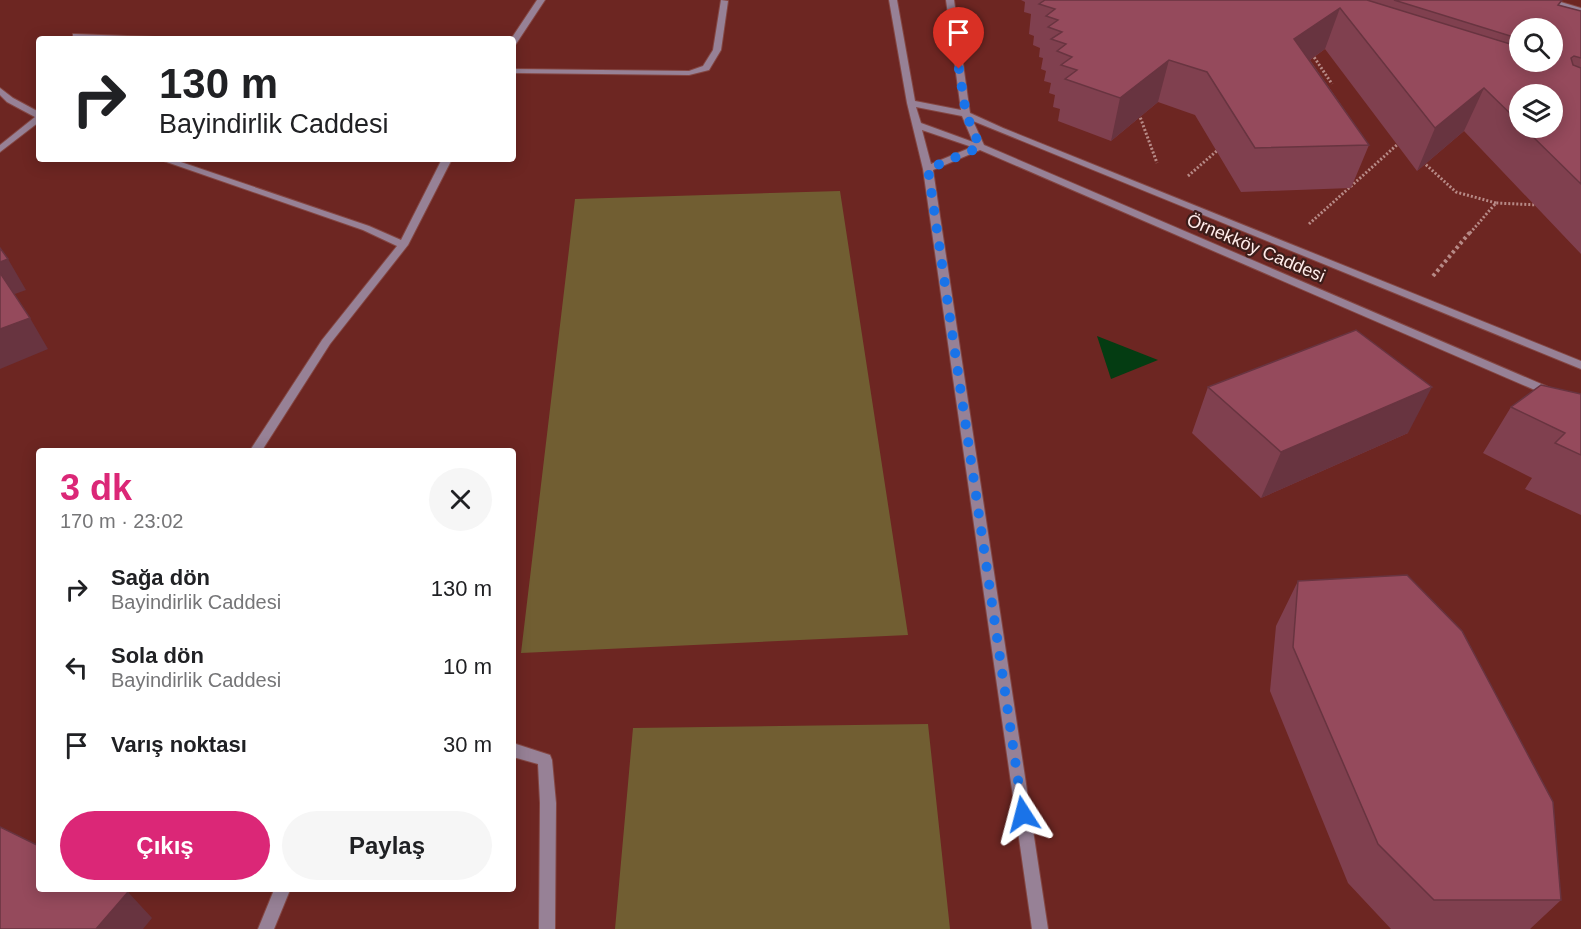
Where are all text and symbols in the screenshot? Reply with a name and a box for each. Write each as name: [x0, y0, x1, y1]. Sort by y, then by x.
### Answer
pin: [933, 7, 984, 69]
icon: arrive: [942, 16, 975, 49]
map controls: [1509, 18, 1563, 138]
button: search: [1509, 18, 1563, 72]
icon: right: [60, 60, 138, 138]
text: 130 m: [159, 60, 278, 107]
button: layers: [1509, 84, 1563, 138]
text: Bayindirlik Caddesi: [159, 109, 389, 139]
street label: Örnekköy Caddesi: [1184, 210, 1328, 286]
text: 3 dk: [60, 467, 132, 508]
button: close: [429, 468, 492, 531]
text: 170 m · 23:02: [60, 510, 183, 532]
text: Sağa dön: [111, 565, 210, 590]
icon: right: [60, 573, 93, 606]
text: 130 m: [431, 576, 492, 601]
text: Bayindirlik Caddesi: [111, 591, 281, 613]
text: Sola dön: [111, 643, 204, 668]
icon: left: [60, 651, 93, 684]
text: 10 m: [443, 654, 492, 679]
text: Bayindirlik Caddesi: [111, 669, 281, 691]
icon: arrive: [60, 729, 93, 762]
text: Varış noktası: [111, 732, 247, 757]
text: 30 m: [443, 732, 492, 757]
position arrow: [991, 782, 1055, 846]
button: Çıkış: [60, 811, 270, 880]
button: Paylaş: [282, 811, 492, 880]

